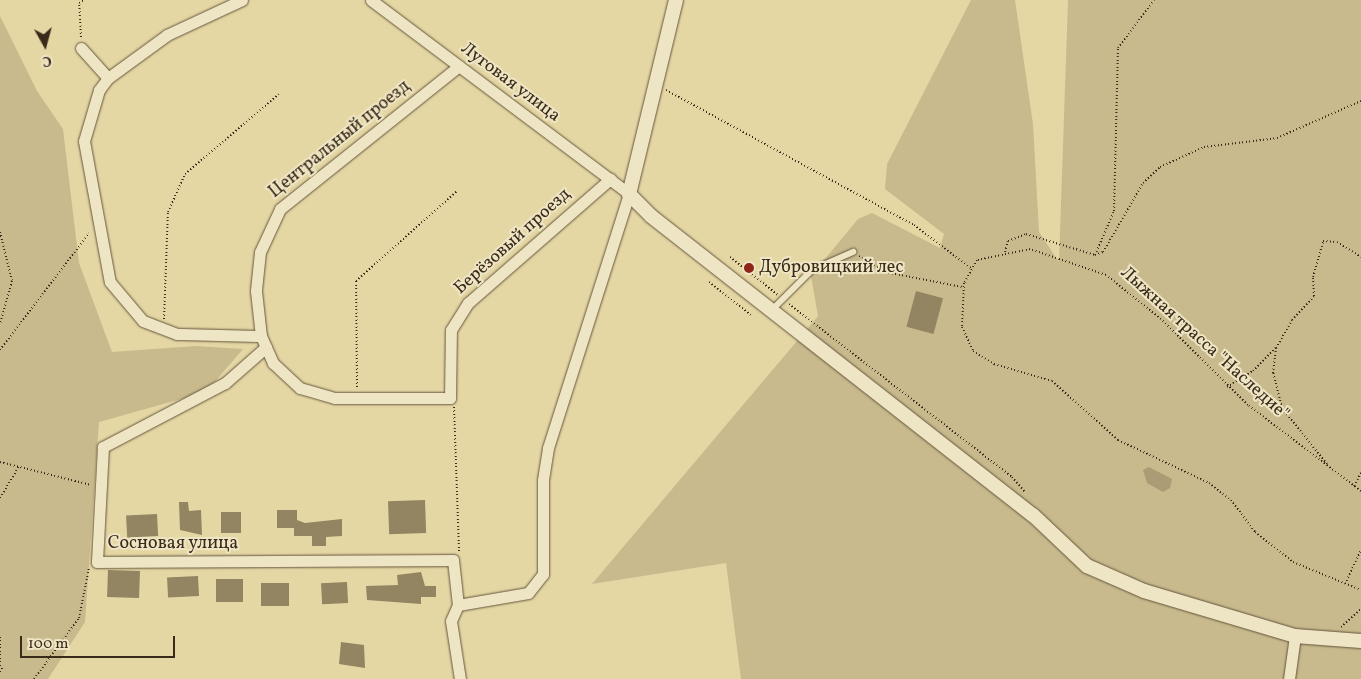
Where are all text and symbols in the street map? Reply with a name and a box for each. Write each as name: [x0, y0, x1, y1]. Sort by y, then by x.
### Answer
north arrow: [20, 20, 70, 70]
street label: Луговая улица: [456, 38, 564, 128]
text: С: [41, 50, 53, 70]
street label: Центральный проезд: [265, 76, 415, 204]
street label: Берёзовый проезд: [450, 184, 576, 300]
place label: Дубровицкий лес: [759, 257, 903, 279]
marker: Дубровицкий лес: [743, 262, 755, 274]
street label: Лыжная трасса "Наследие": [1115, 262, 1293, 426]
street label: Сосновая улица: [107, 533, 239, 555]
scale bar: [22, 626, 178, 658]
text: 100 m: [28, 634, 68, 655]

